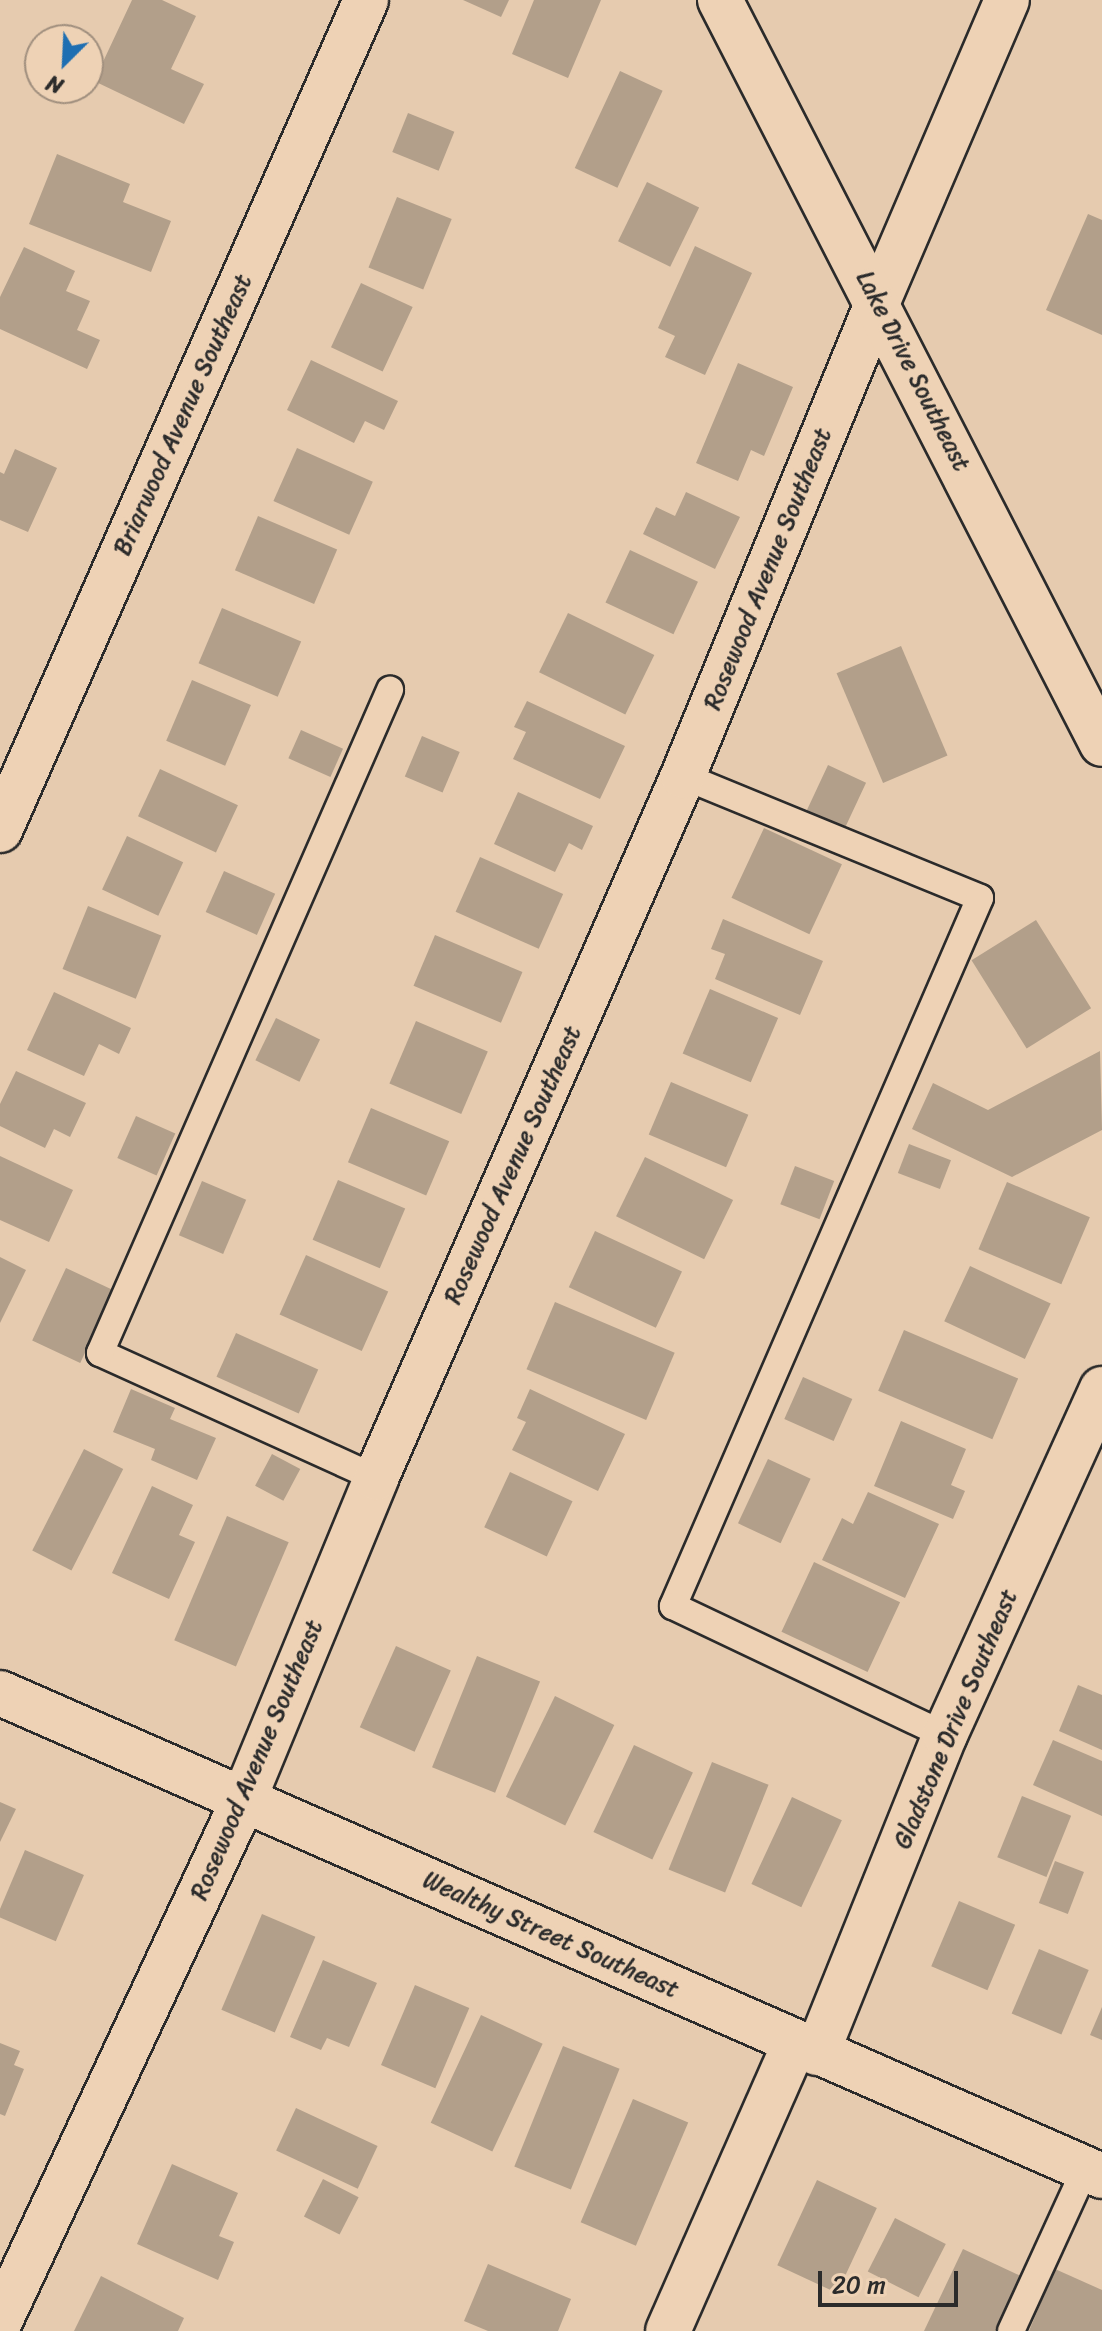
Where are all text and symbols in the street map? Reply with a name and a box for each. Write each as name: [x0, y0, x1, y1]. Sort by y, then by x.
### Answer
north arrow: [24, 24, 104, 104]
text: N: [40, 64, 70, 105]
street label: Lake Drive Southeast: [850, 265, 976, 477]
street label: Briarwood Avenue Southeast: [108, 271, 258, 559]
street label: Rosewood Avenue Southeast: [699, 425, 837, 713]
street label: Rosewood Avenue Southeast: [439, 1022, 587, 1308]
street label: Gladstone Drive Southeast: [889, 1586, 1023, 1852]
street label: Rosewood Avenue Southeast: [185, 1616, 329, 1904]
street label: Wealthy Street Southeast: [420, 1866, 682, 2004]
scale bar: [822, 2255, 962, 2305]
text: 20 m: [832, 2264, 886, 2306]

